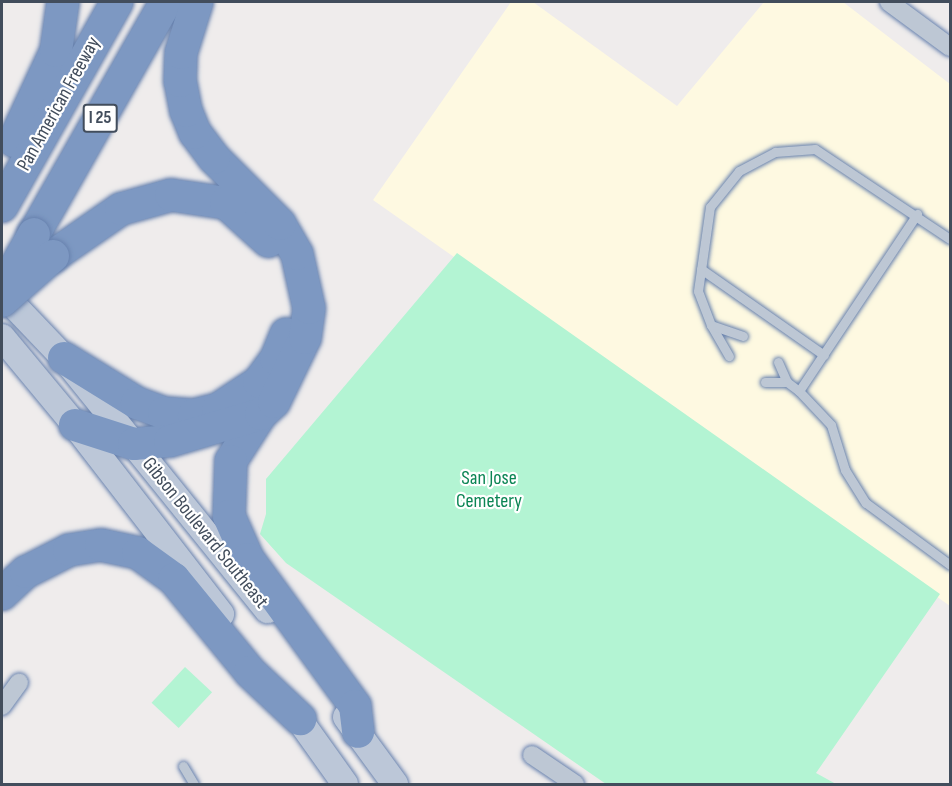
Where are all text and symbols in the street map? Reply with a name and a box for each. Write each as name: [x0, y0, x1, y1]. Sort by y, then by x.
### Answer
street label: Pan American Freeway: [12, 33, 106, 175]
road number: I 25: [82, 103, 118, 133]
street label: Gibson Boulevard Southeast: [137, 453, 273, 613]
park label: San Jose Cemetery: [456, 466, 522, 513]

